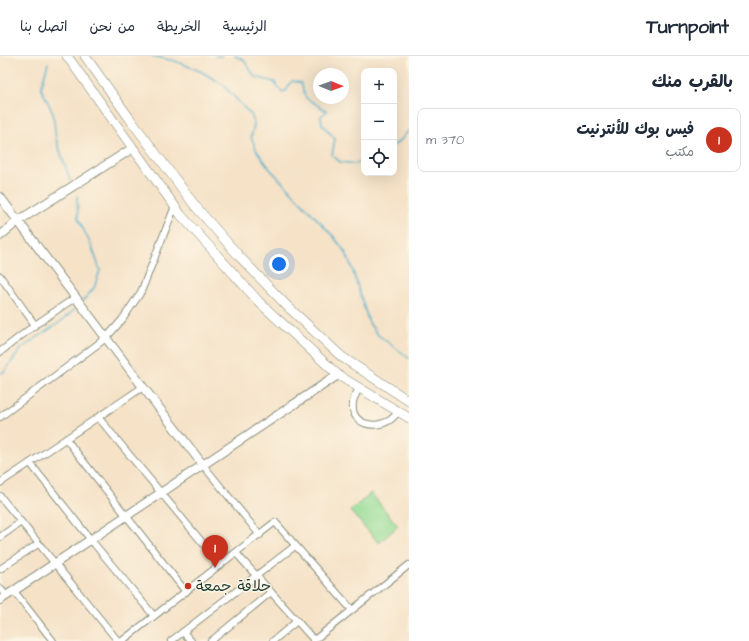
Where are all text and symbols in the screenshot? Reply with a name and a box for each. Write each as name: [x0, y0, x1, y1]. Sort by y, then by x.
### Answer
text: Turnpoint: [646, 14, 729, 41]
text: اتصل بنا: [20, 17, 67, 37]
text: من نحن: [89, 17, 135, 37]
text: الخريطة: [157, 17, 201, 37]
text: الرئيسية: [223, 17, 267, 37]
north arrow: [313, 68, 349, 104]
map controls: [361, 68, 397, 176]
button: +: [361, 68, 397, 104]
text: بالقرب منك: [652, 70, 733, 94]
button: −: [361, 104, 397, 140]
text: فيس بوك للأنترنيت: [576, 119, 694, 140]
text: 370 m: [426, 131, 464, 149]
text: 1: [718, 131, 720, 149]
button: locate: [361, 140, 397, 176]
text: مكتب: [666, 143, 694, 161]
your location: [269, 254, 289, 274]
pin: 1: [202, 535, 228, 568]
place label: حلاقة جمعة: [196, 576, 271, 597]
marker: حلاقة جمعة: [183, 581, 193, 591]

